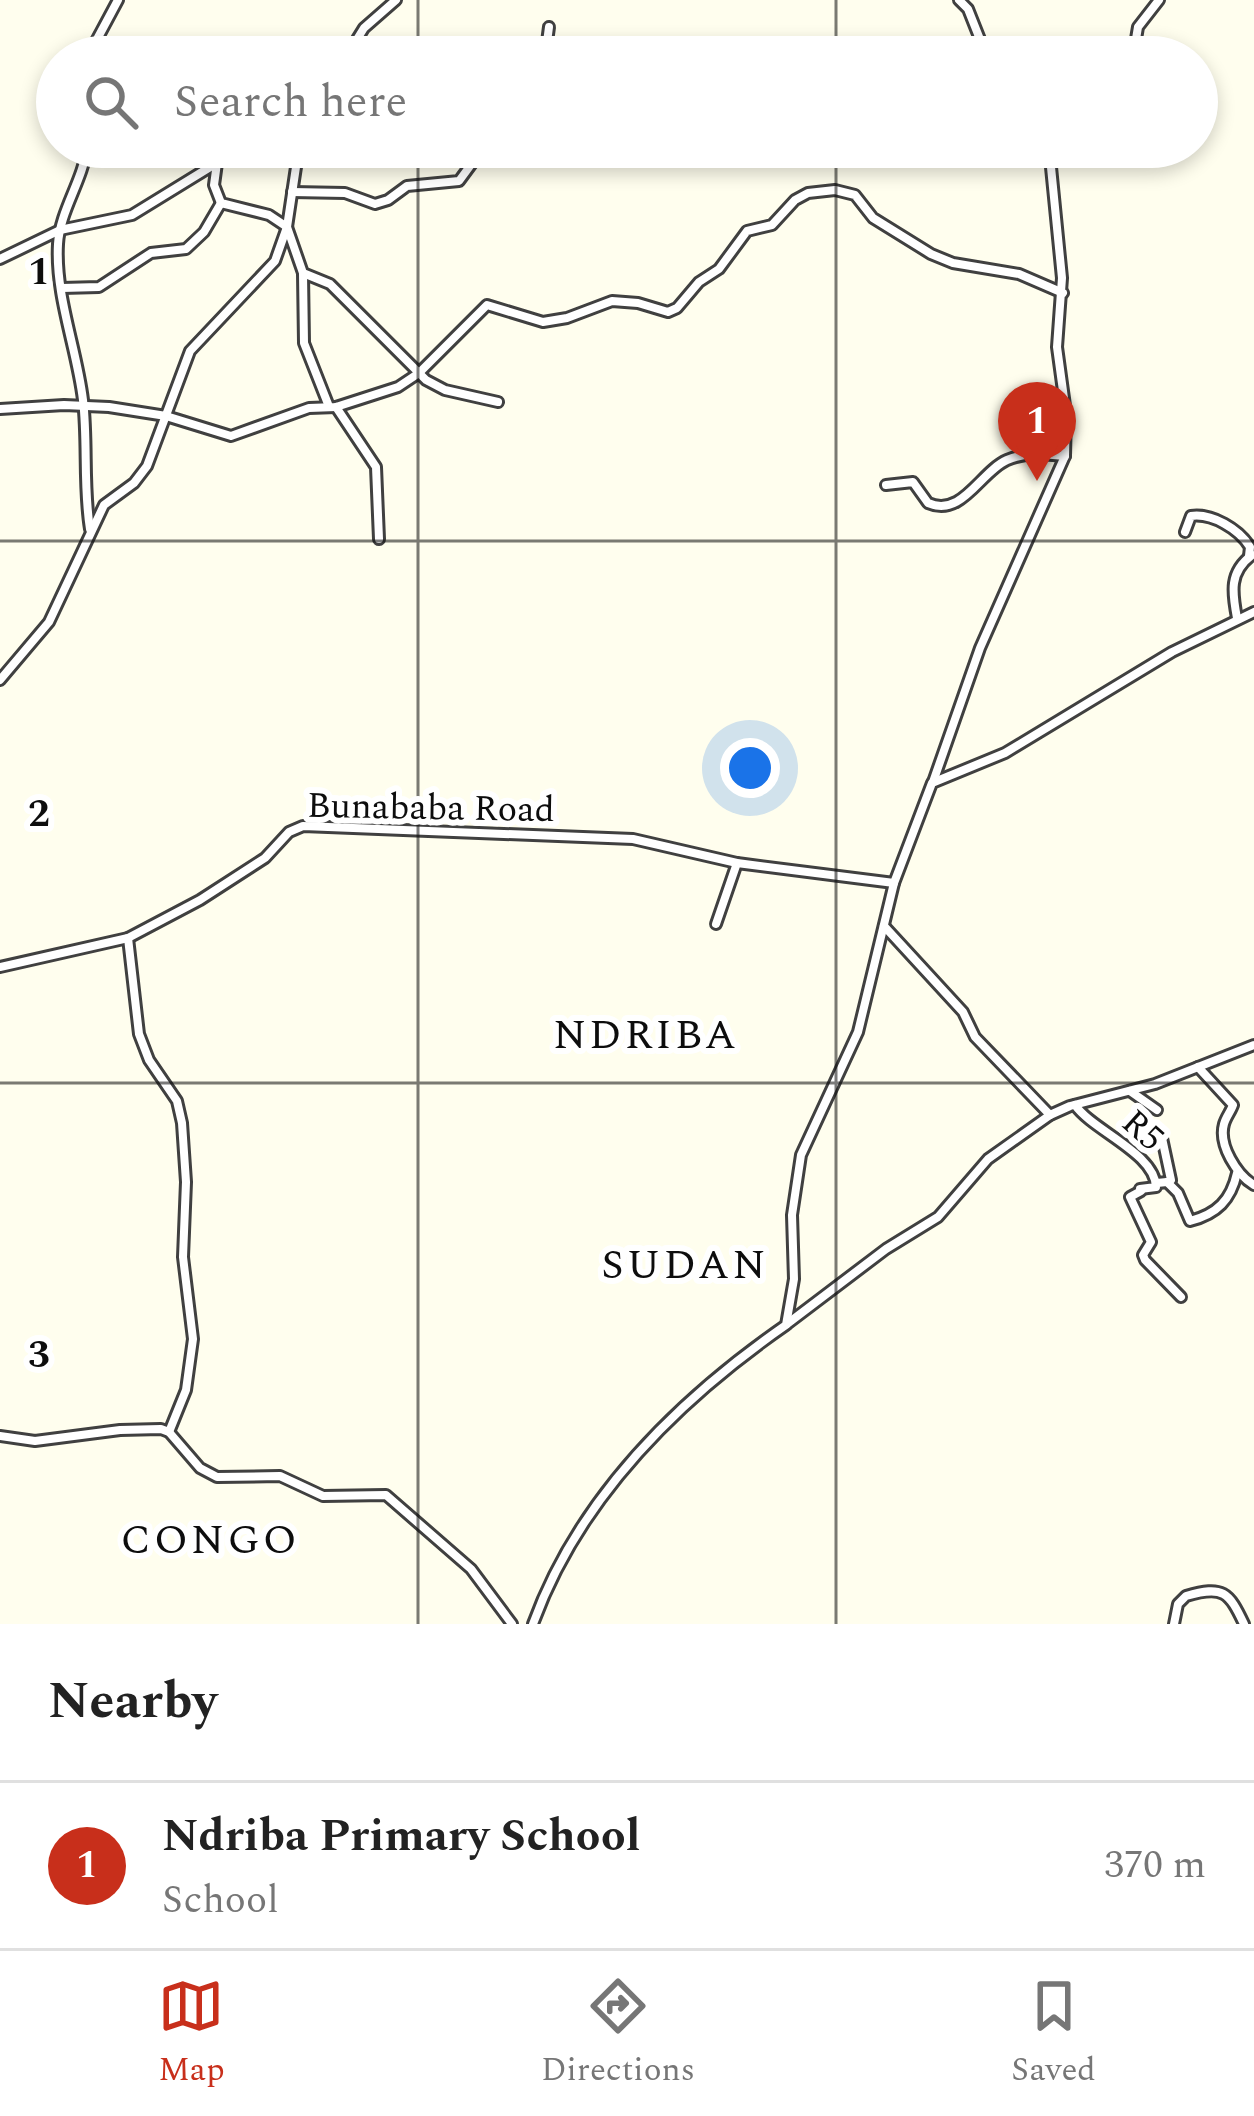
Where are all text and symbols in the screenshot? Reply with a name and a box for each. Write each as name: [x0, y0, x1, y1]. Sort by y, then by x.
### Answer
search box: [36, 36, 1218, 168]
text: Search here: [174, 68, 407, 137]
icon: search: [78, 69, 144, 135]
text: 1: [28, 243, 50, 302]
pin: 1: [998, 382, 1076, 481]
your location: [720, 738, 780, 798]
street label: Bunababa Road: [307, 779, 555, 838]
text: 2: [28, 785, 50, 844]
district label: NDRIBA: [553, 1004, 739, 1067]
street label: R5: [1108, 1096, 1176, 1165]
district label: SUDAN: [601, 1234, 769, 1297]
text: 3: [28, 1326, 50, 1385]
district label: CONGO: [120, 1509, 300, 1572]
text: Nearby: [48, 1663, 217, 1741]
text: Ndriba Primary School: [162, 1802, 640, 1871]
text: 1: [76, 1836, 98, 1895]
text: 370 m: [1104, 1836, 1206, 1895]
text: School: [162, 1871, 279, 1930]
tab: Map: [158, 1973, 225, 2095]
tab: Directions: [541, 1973, 695, 2095]
tab: Saved: [1011, 1973, 1096, 2095]

